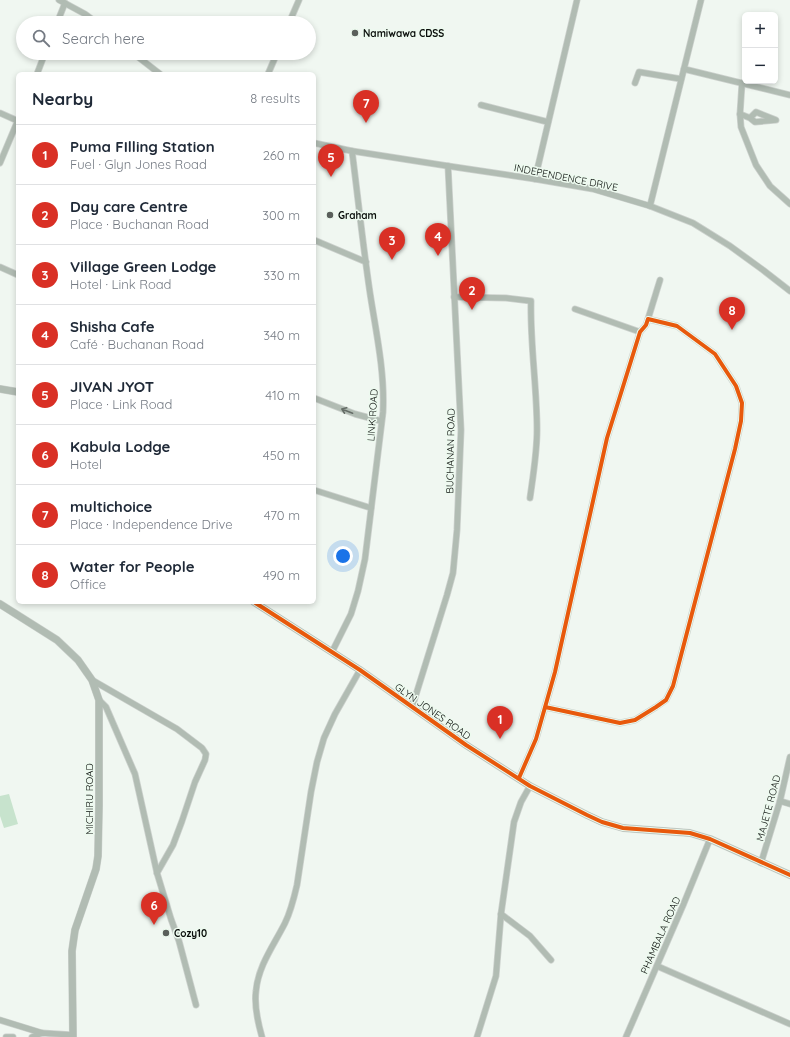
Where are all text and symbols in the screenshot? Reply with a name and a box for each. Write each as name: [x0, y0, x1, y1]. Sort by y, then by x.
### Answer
map controls: [742, 12, 778, 84]
button: +: [742, 12, 778, 48]
search box: [16, 16, 316, 60]
icon: search: [30, 27, 52, 49]
place label: Namiwawa CDSS: [363, 27, 444, 40]
marker: Namiwawa CDSS: [350, 28, 360, 38]
text: Search here: [62, 29, 145, 48]
button: −: [742, 48, 778, 84]
text: Nearby: [32, 88, 93, 109]
text: 8 results: [250, 90, 300, 106]
pin: 7: [353, 90, 379, 123]
text: Puma FIlling Station: [70, 137, 215, 156]
pin: 5: [318, 144, 344, 177]
text: 1: [42, 147, 48, 163]
text: 260 m: [263, 147, 300, 163]
text: Fuel · Glyn Jones Road: [70, 156, 207, 172]
street label: INDEPENDENCE DRIVE: [513, 161, 619, 194]
text: Day care Centre: [70, 197, 188, 216]
text: 2: [41, 207, 49, 223]
text: 300 m: [262, 207, 300, 223]
place label: Graham: [338, 209, 377, 222]
marker: Graham: [325, 210, 335, 220]
text: Place · Buchanan Road: [70, 216, 209, 232]
pin: 4: [425, 223, 451, 256]
pin: 3: [379, 227, 405, 260]
text: Village Green Lodge: [70, 257, 216, 276]
text: 3: [42, 267, 48, 283]
text: 330 m: [263, 267, 300, 283]
text: Hotel · Link Road: [70, 276, 172, 292]
pin: 2: [459, 277, 485, 310]
pin: 8: [719, 297, 745, 330]
text: Shisha Cafe: [70, 317, 155, 336]
text: 4: [41, 327, 49, 343]
text: 340 m: [263, 327, 300, 343]
text: Café · Buchanan Road: [70, 336, 204, 352]
text: JIVAN JYOT: [70, 377, 154, 396]
text: 5: [41, 387, 49, 403]
text: 410 m: [265, 387, 300, 403]
street label: LINK ROAD: [364, 388, 381, 442]
text: Place · Link Road: [70, 396, 172, 412]
one-way arrow: [342, 406, 354, 414]
street label: BUCHANAN ROAD: [443, 408, 458, 494]
text: Kabula Lodge: [70, 437, 170, 456]
text: 6: [41, 447, 49, 463]
text: 450 m: [263, 447, 300, 463]
text: Hotel: [70, 456, 102, 472]
text: multichoice: [70, 497, 152, 516]
text: 7: [41, 507, 49, 523]
text: 470 m: [264, 507, 300, 523]
text: Place · Independence Drive: [70, 516, 233, 532]
your location: [333, 546, 353, 566]
text: Water for People: [70, 557, 195, 576]
text: 8: [41, 567, 49, 583]
text: 490 m: [263, 567, 300, 583]
text: Office: [70, 576, 106, 592]
street label: GLYN JONES ROAD: [392, 680, 473, 743]
pin: 1: [487, 706, 513, 739]
street label: MICHIRU ROAD: [83, 763, 96, 835]
street label: MAJETE ROAD: [753, 773, 784, 843]
pin: 6: [141, 892, 167, 925]
street label: PHAMBALA ROAD: [638, 895, 683, 976]
place label: Cozy10: [174, 927, 207, 940]
marker: Cozy10: [161, 928, 171, 938]

